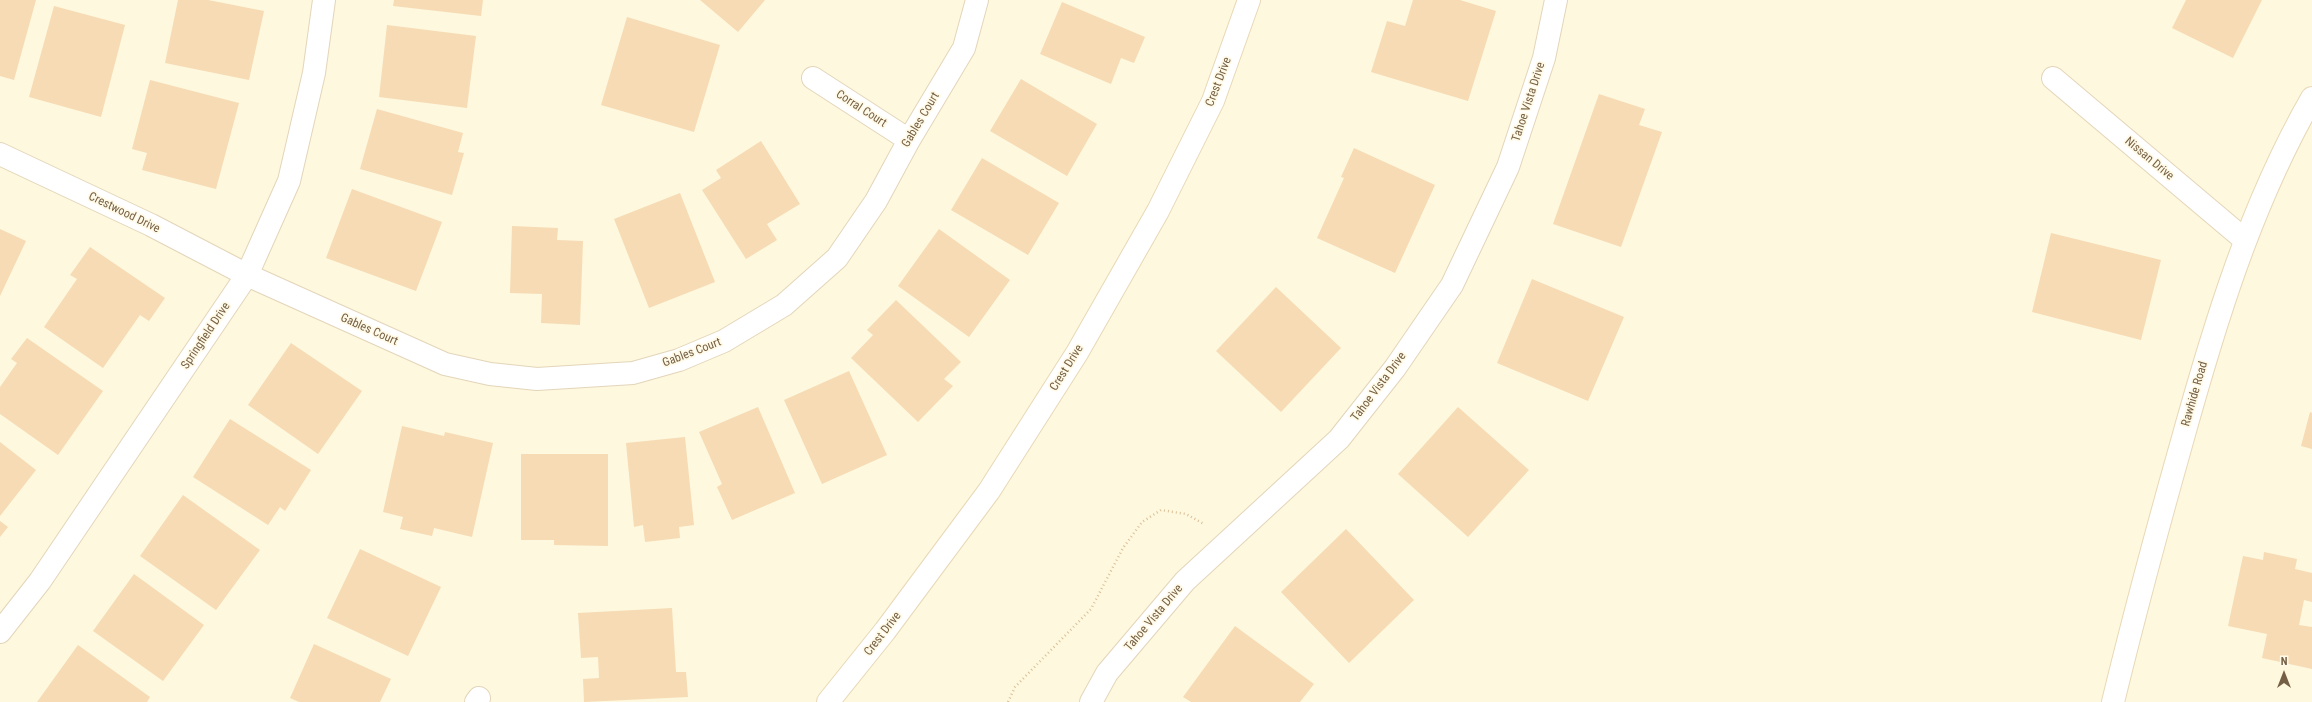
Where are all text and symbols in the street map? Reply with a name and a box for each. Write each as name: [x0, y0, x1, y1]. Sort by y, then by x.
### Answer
street label: Crest Drive: [1203, 55, 1235, 109]
street label: Tahoe Vista Drive: [1509, 61, 1549, 143]
street label: Corral Court: [833, 87, 889, 131]
street label: Gables Court: [899, 90, 943, 150]
street label: Nissan Drive: [2122, 134, 2176, 184]
street label: Crestwood Drive: [86, 190, 162, 236]
street label: Springfield Drive: [178, 300, 234, 372]
street label: Gables Court: [338, 311, 400, 349]
street label: Gables Court: [661, 335, 723, 371]
street label: Crest Drive: [1047, 342, 1087, 394]
street label: Tahoe Vista Drive: [1348, 350, 1410, 424]
street label: Rawhide Road: [2179, 360, 2211, 428]
street label: Tahoe Vista Drive: [1122, 582, 1186, 654]
street label: Crest Drive: [861, 609, 905, 659]
north arrow: [2264, 654, 2304, 694]
text: N: [2281, 655, 2287, 668]

